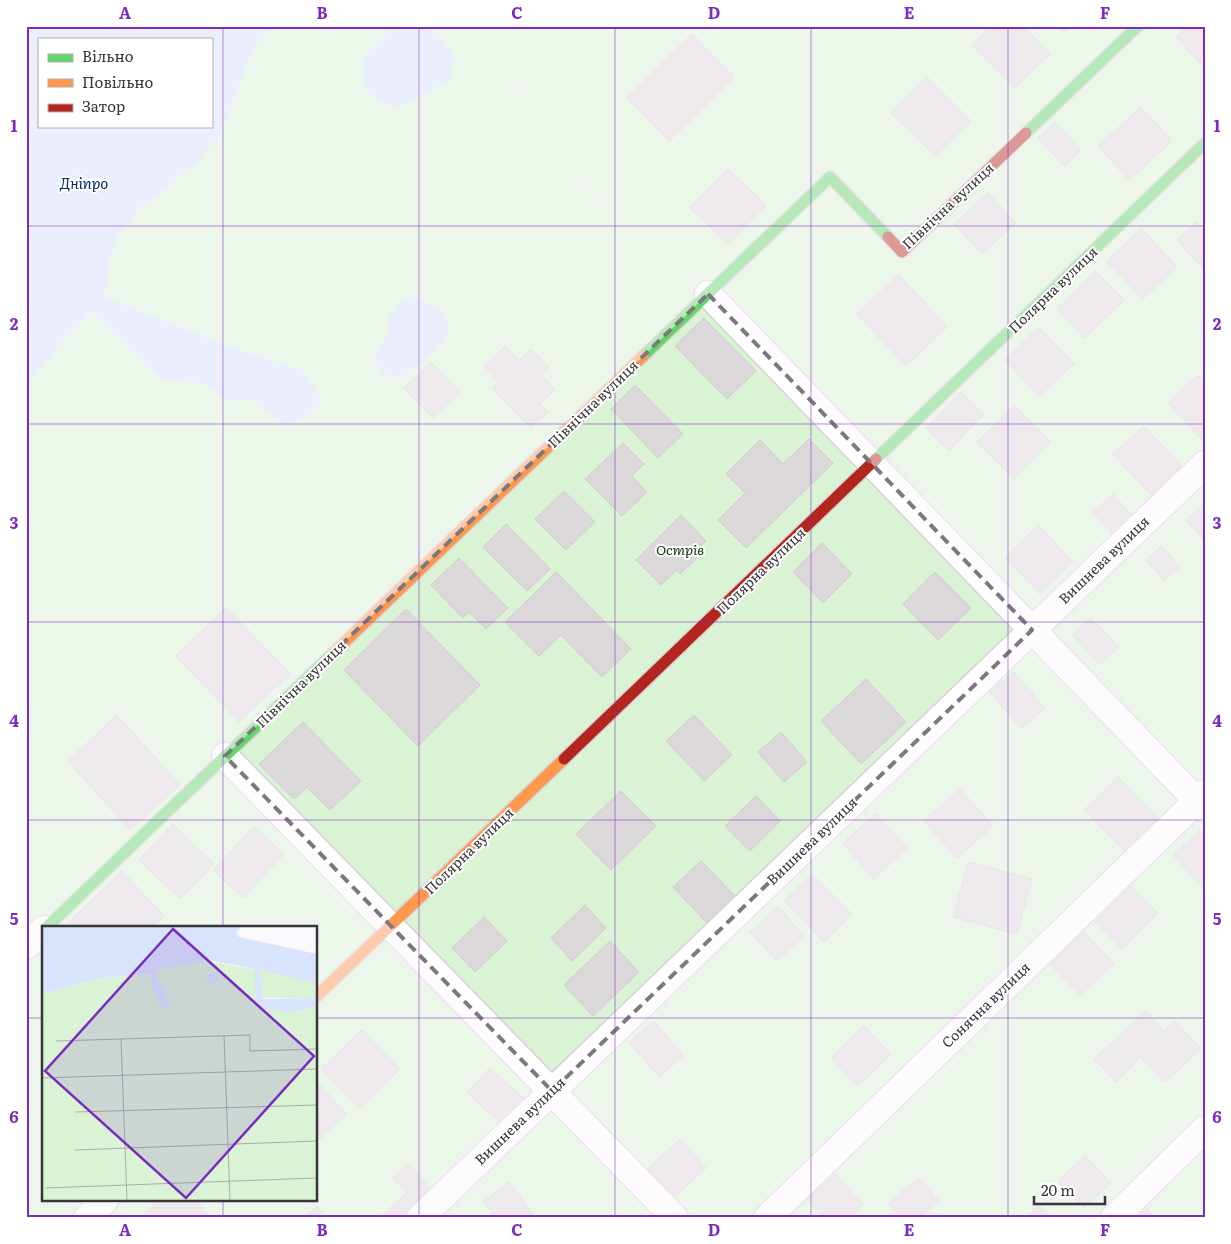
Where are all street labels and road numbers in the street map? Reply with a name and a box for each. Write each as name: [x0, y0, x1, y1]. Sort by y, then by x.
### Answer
street label: Північна вулиця: [897, 157, 998, 253]
street label: Полярна вулиця: [1003, 241, 1101, 337]
street label: Північна вулиця: [543, 355, 642, 452]
street label: Вишнева вулиця: [1054, 511, 1153, 608]
street label: Полярна вулиця: [711, 522, 809, 618]
street label: Північна вулиця: [251, 635, 350, 732]
street label: Вишнева вулиця: [762, 792, 861, 889]
street label: Полярна вулиця: [419, 802, 517, 898]
street label: Сонячна вулиця: [937, 957, 1034, 1052]
street label: Вишнева вулиця: [470, 1072, 569, 1169]

